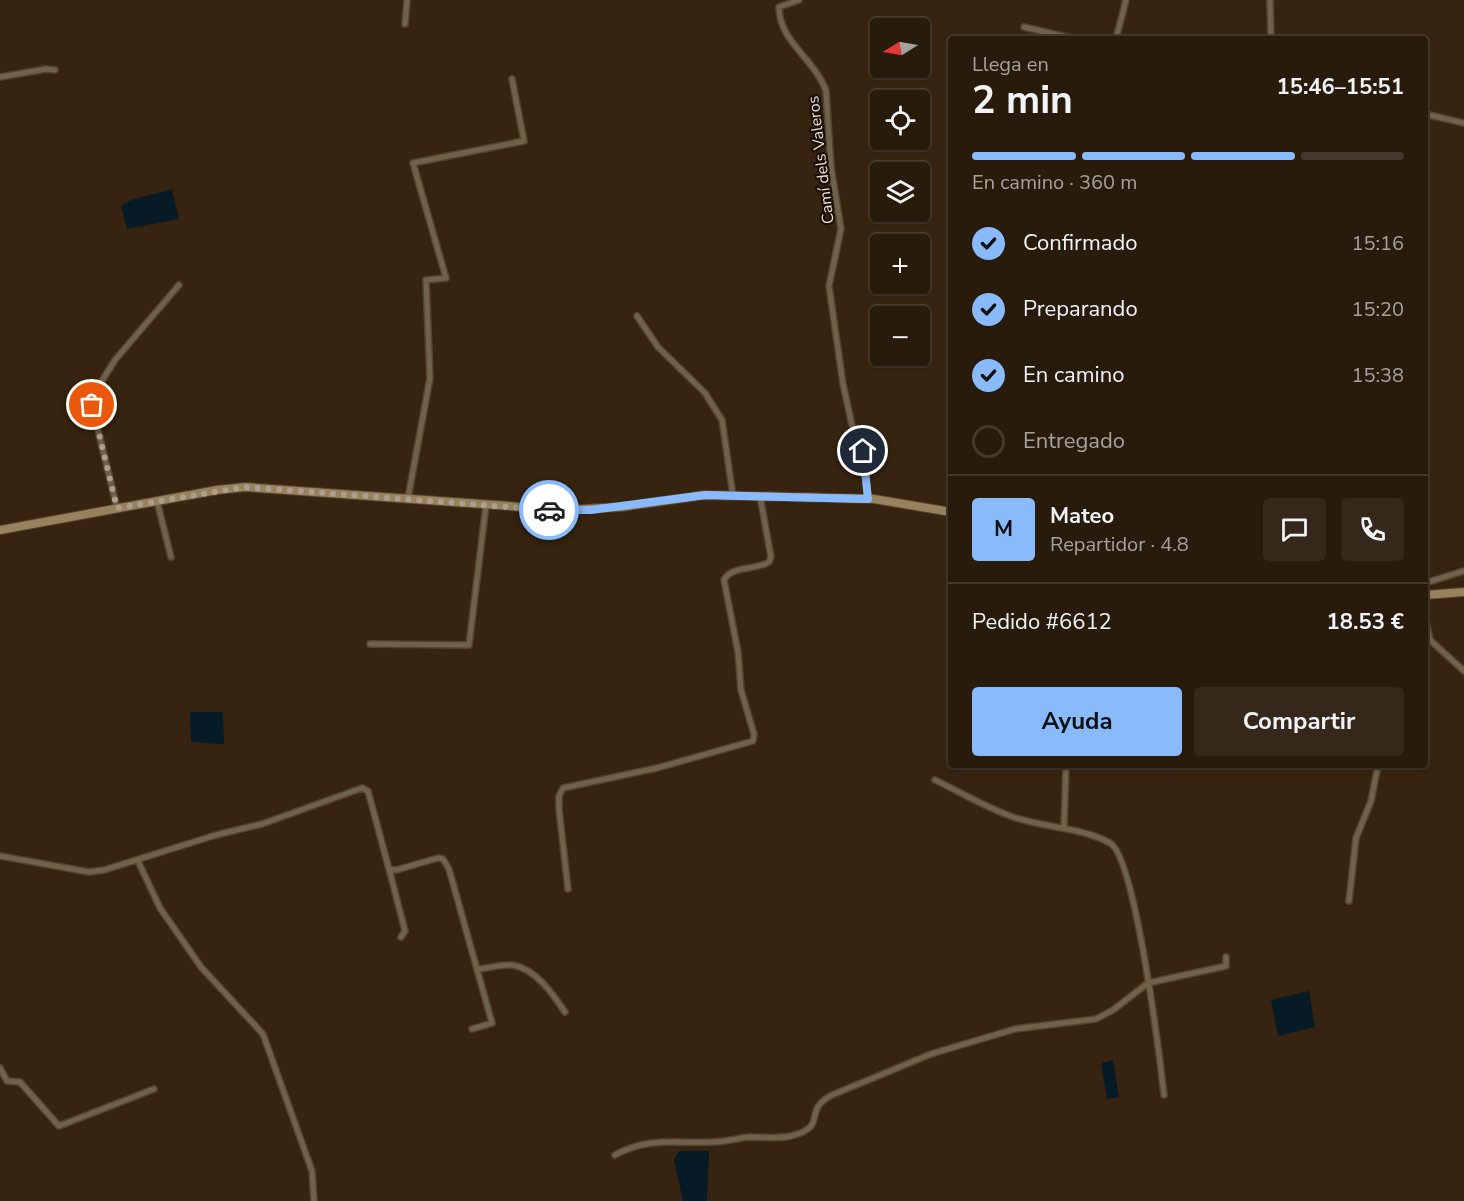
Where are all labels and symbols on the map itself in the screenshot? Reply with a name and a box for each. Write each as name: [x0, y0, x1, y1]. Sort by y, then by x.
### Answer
north arrow: [870, 18, 930, 78]
street label: Camí dels Valeros: [802, 95, 840, 225]
pin: [66, 379, 117, 430]
pin: [837, 425, 888, 476]
courier: [519, 480, 579, 540]

